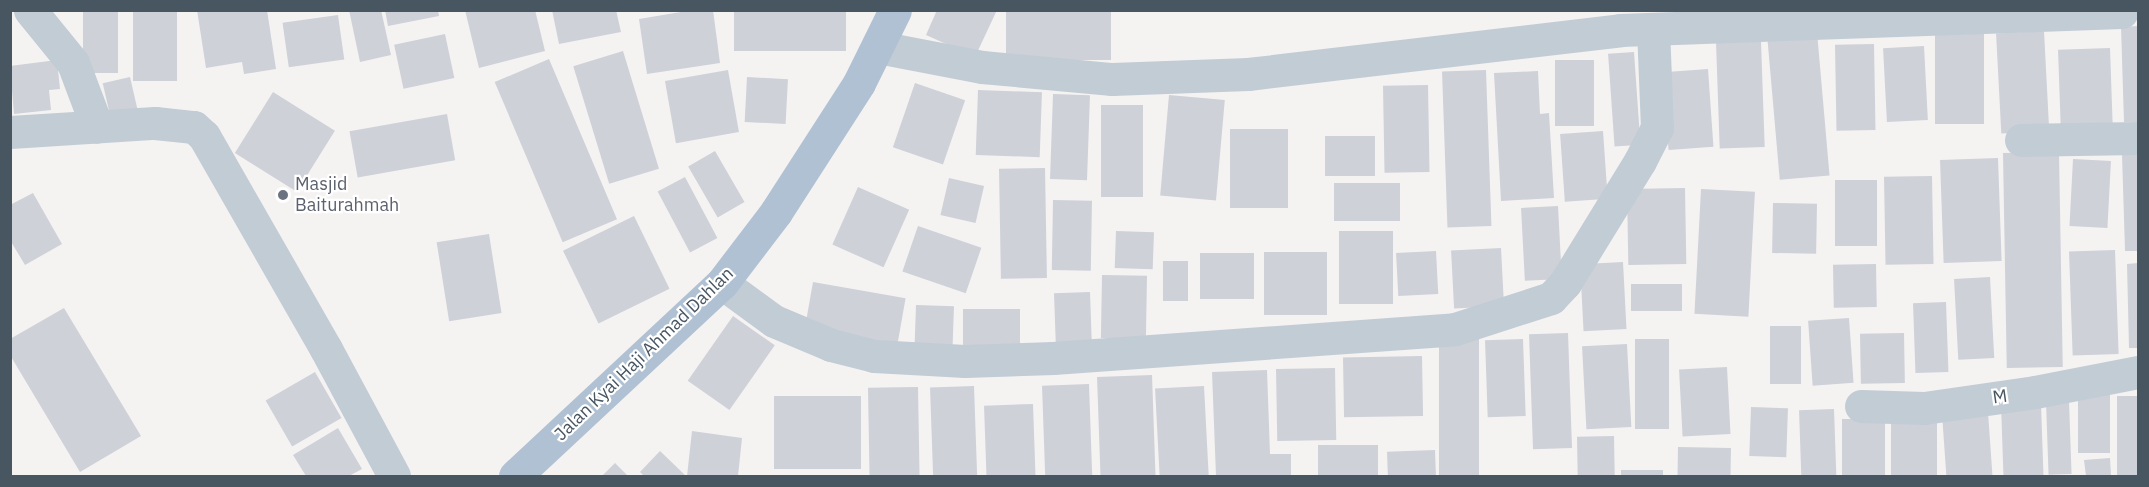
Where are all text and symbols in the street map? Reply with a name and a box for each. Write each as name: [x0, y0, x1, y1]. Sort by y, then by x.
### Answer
place label: Masjid Baiturahmah: [295, 174, 399, 216]
marker: Masjid Baiturahmah: [276, 188, 290, 202]
street label: Jalan Kyai Haji Ahmad Dahlan: [550, 263, 738, 445]
street label: M: [1991, 385, 2009, 409]

